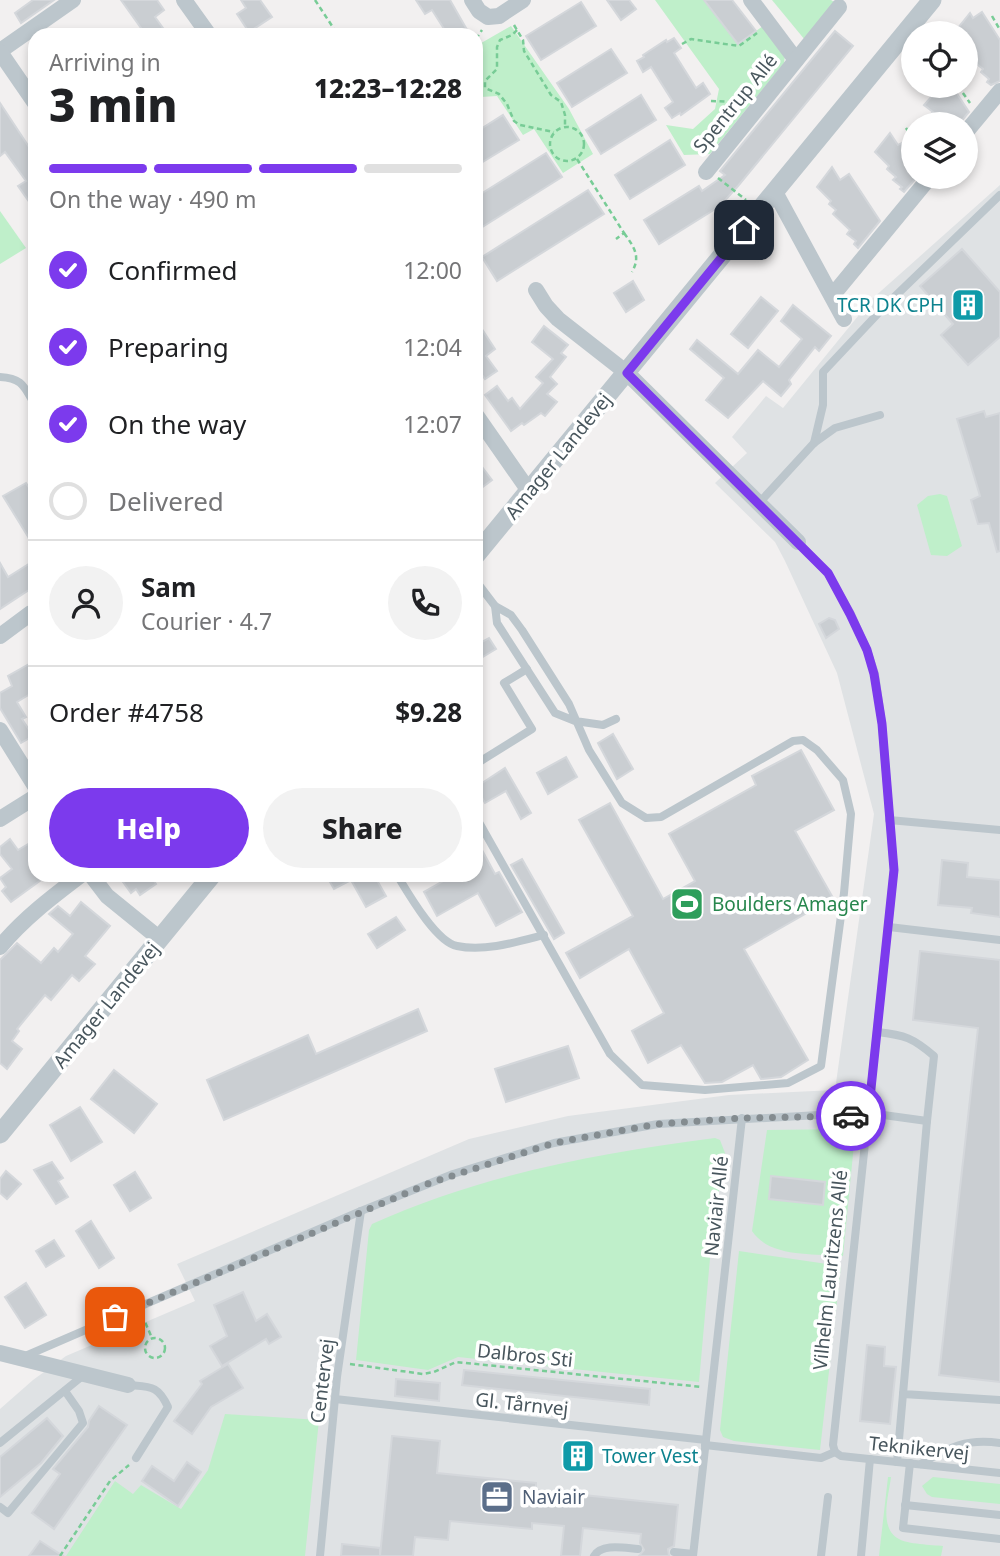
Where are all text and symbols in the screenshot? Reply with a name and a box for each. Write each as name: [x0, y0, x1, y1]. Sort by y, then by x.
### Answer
map controls: [901, 21, 978, 189]
button: locate: [901, 21, 978, 98]
text: Arriving in: [49, 46, 161, 78]
street label: Spentrup Allé: [687, 48, 783, 158]
text: 12:23–12:28: [314, 70, 462, 106]
text: 3 min: [49, 73, 178, 135]
button: layers: [901, 112, 978, 189]
text: On the way · 490 m: [49, 183, 256, 215]
pin: [714, 200, 774, 260]
icon: home: [725, 211, 763, 249]
icon: check: [49, 251, 87, 289]
text: Confirmed: [108, 252, 238, 288]
text: 12:00: [403, 254, 462, 286]
building icon: TCR DK CPH: [949, 286, 987, 324]
place label: TCR DK CPH: [837, 292, 944, 318]
icon: check: [49, 328, 87, 366]
text: Preparing: [108, 329, 229, 365]
text: 12:04: [403, 331, 462, 363]
street label: Amager Landevej: [499, 387, 617, 525]
icon: check: [49, 405, 87, 443]
text: On the way: [108, 406, 246, 442]
text: 12:07: [403, 408, 462, 440]
text: Delivered: [108, 483, 224, 519]
button: person: [49, 566, 123, 640]
button: phone: [388, 566, 462, 640]
text: Sam: [141, 569, 196, 605]
text: Courier · 4.7: [141, 605, 272, 637]
text: Order #4758: [49, 694, 204, 730]
text: $9.28: [395, 694, 462, 730]
button: Help: [49, 788, 249, 868]
button: Share: [263, 788, 462, 868]
sports icon: Boulders Amager: [668, 885, 706, 923]
place label: Boulders Amager: [712, 891, 868, 917]
street label: Amager Landevej: [47, 936, 165, 1074]
courier: [816, 1081, 886, 1151]
icon: car: [832, 1097, 870, 1135]
street label: Naviair Allé: [698, 1155, 734, 1257]
street label: Vilhelm Lauritzens Allé: [807, 1169, 853, 1371]
pin: [85, 1287, 145, 1347]
icon: bag: [96, 1298, 134, 1336]
street label: Centervej: [304, 1337, 340, 1425]
street label: Dalbros Sti: [476, 1337, 574, 1373]
street label: Gl. Tårnvej: [474, 1386, 570, 1422]
street label: Teknikervej: [868, 1430, 970, 1466]
building icon: Tower Vest: [559, 1437, 597, 1475]
place label: Tower Vest: [602, 1443, 699, 1469]
office icon: Naviair: [478, 1478, 516, 1516]
place label: Naviair: [522, 1484, 585, 1510]

